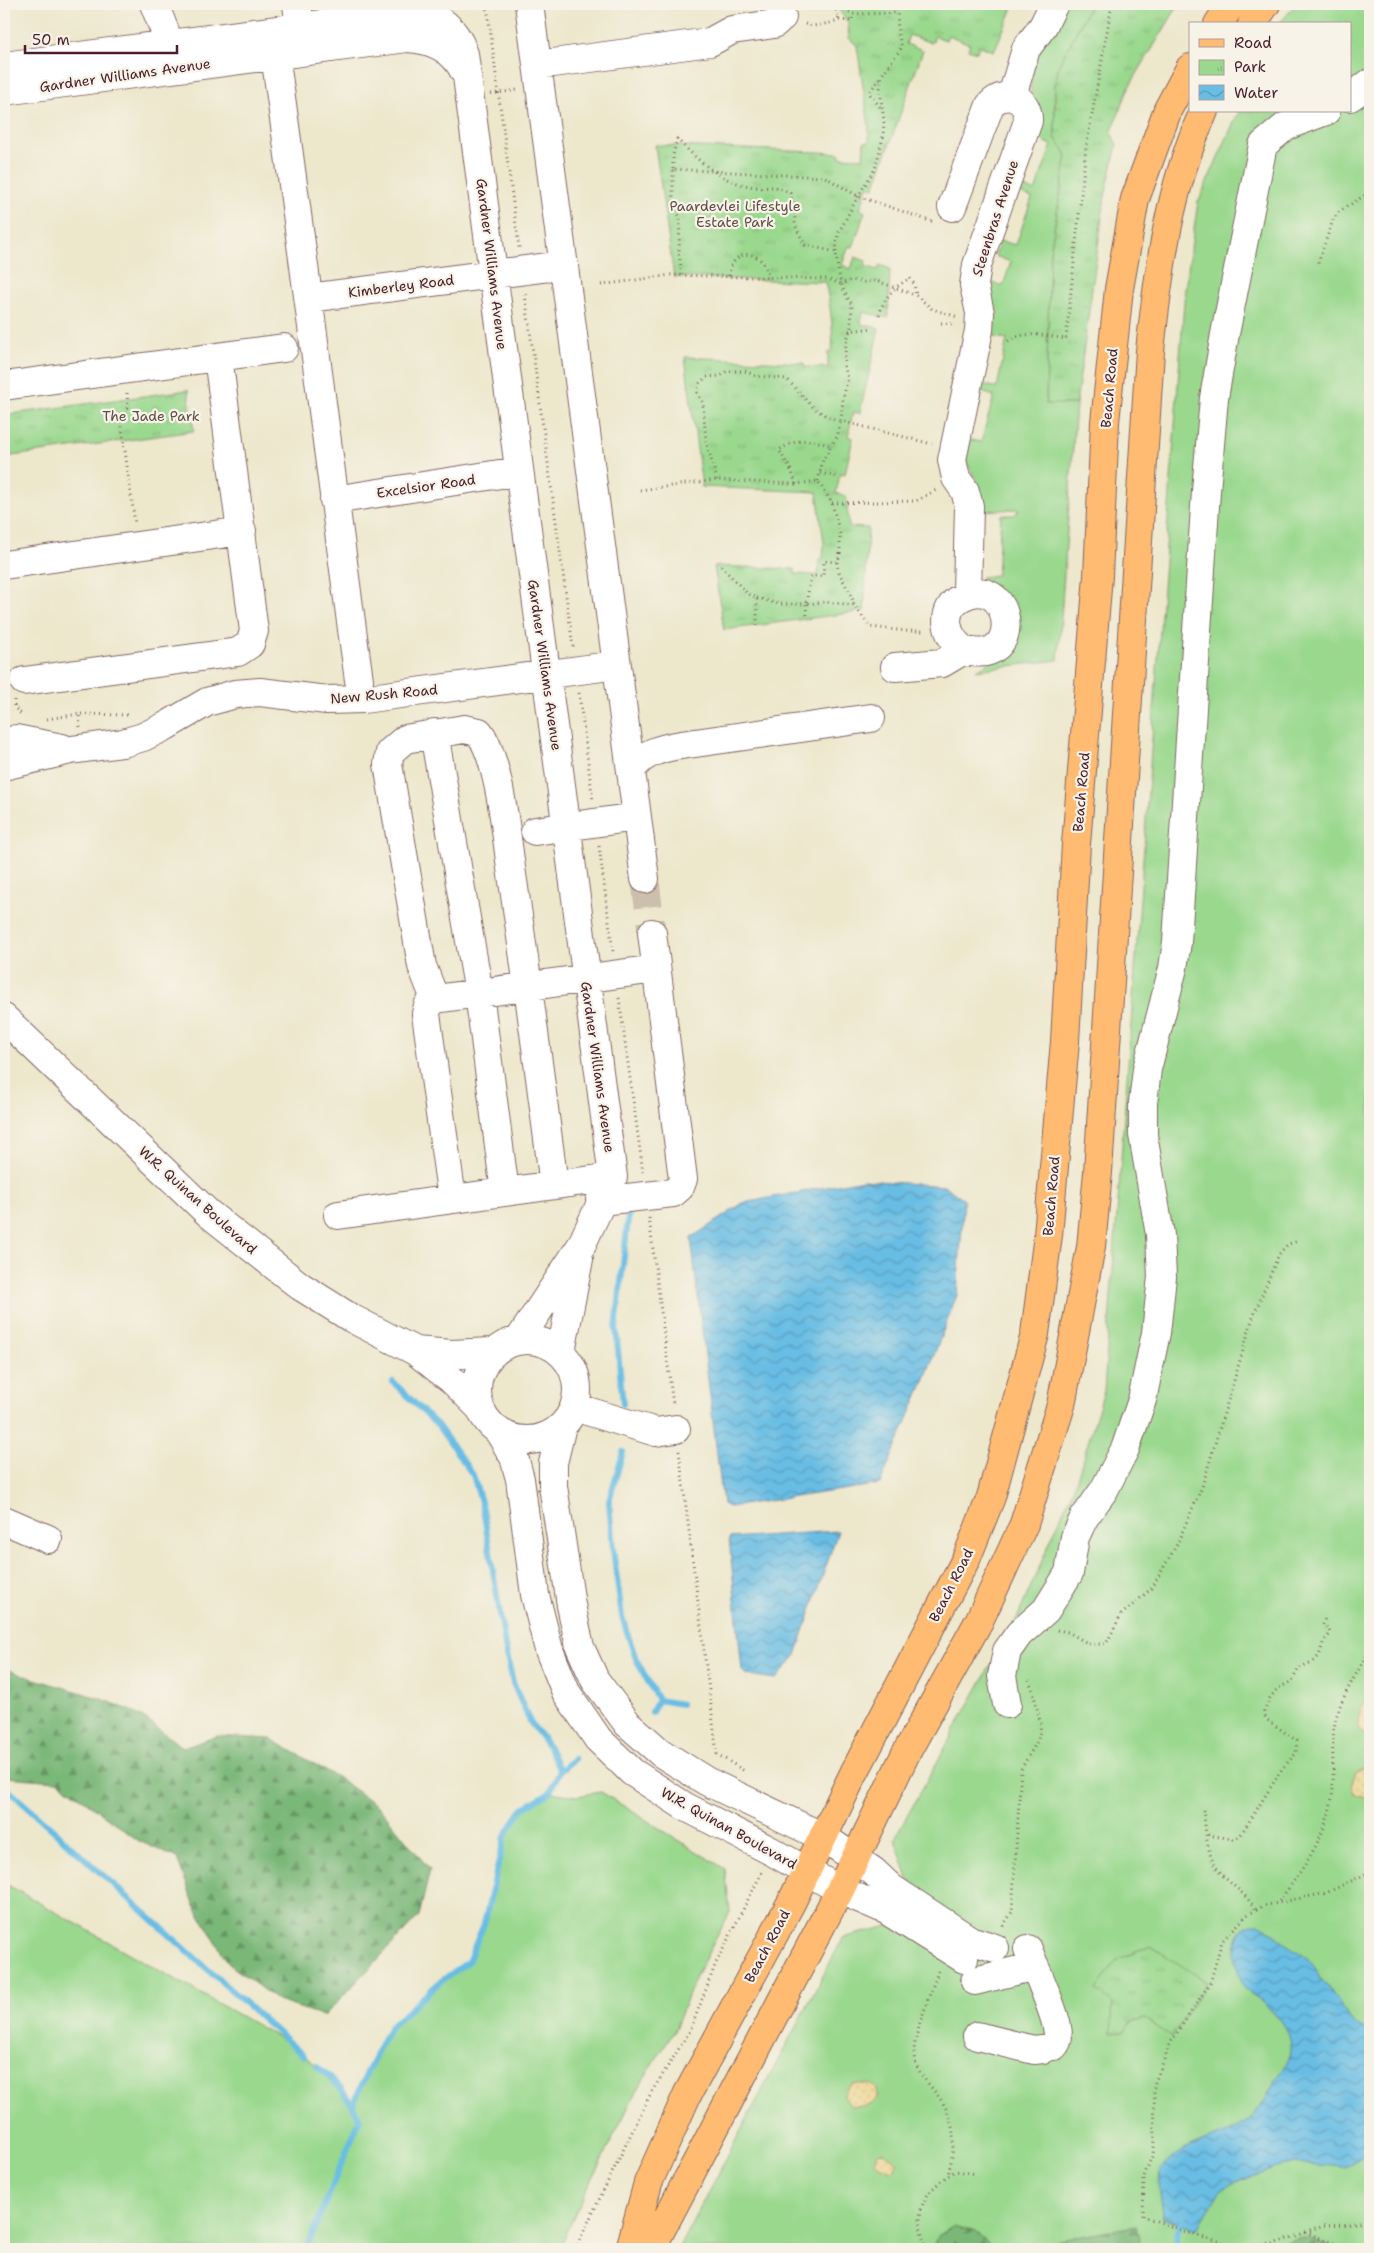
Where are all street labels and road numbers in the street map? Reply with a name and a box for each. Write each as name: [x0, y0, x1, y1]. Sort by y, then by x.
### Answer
street label: Gardner Williams Avenue: [38, 54, 212, 96]
street label: Steenbras Avenue: [968, 158, 1022, 278]
street label: Gardner Williams Avenue: [473, 177, 511, 351]
street label: Kimberley Road: [347, 271, 455, 301]
street label: Beach Road: [1097, 347, 1121, 429]
street label: Excelsior Road: [375, 470, 477, 502]
street label: Gardner Williams Avenue: [524, 578, 566, 752]
street label: New Rush Road: [330, 680, 439, 708]
street label: Beach Road: [1069, 751, 1093, 833]
street label: Gardner Williams Avenue: [577, 980, 619, 1154]
street label: W.R. Quinan Boulevard: [135, 1142, 261, 1258]
street label: Beach Road: [1039, 1155, 1063, 1237]
street label: Beach Road: [925, 1545, 977, 1625]
street label: W.R. Quinan Boulevard: [658, 1783, 800, 1873]
street label: Beach Road: [740, 1906, 794, 1986]

